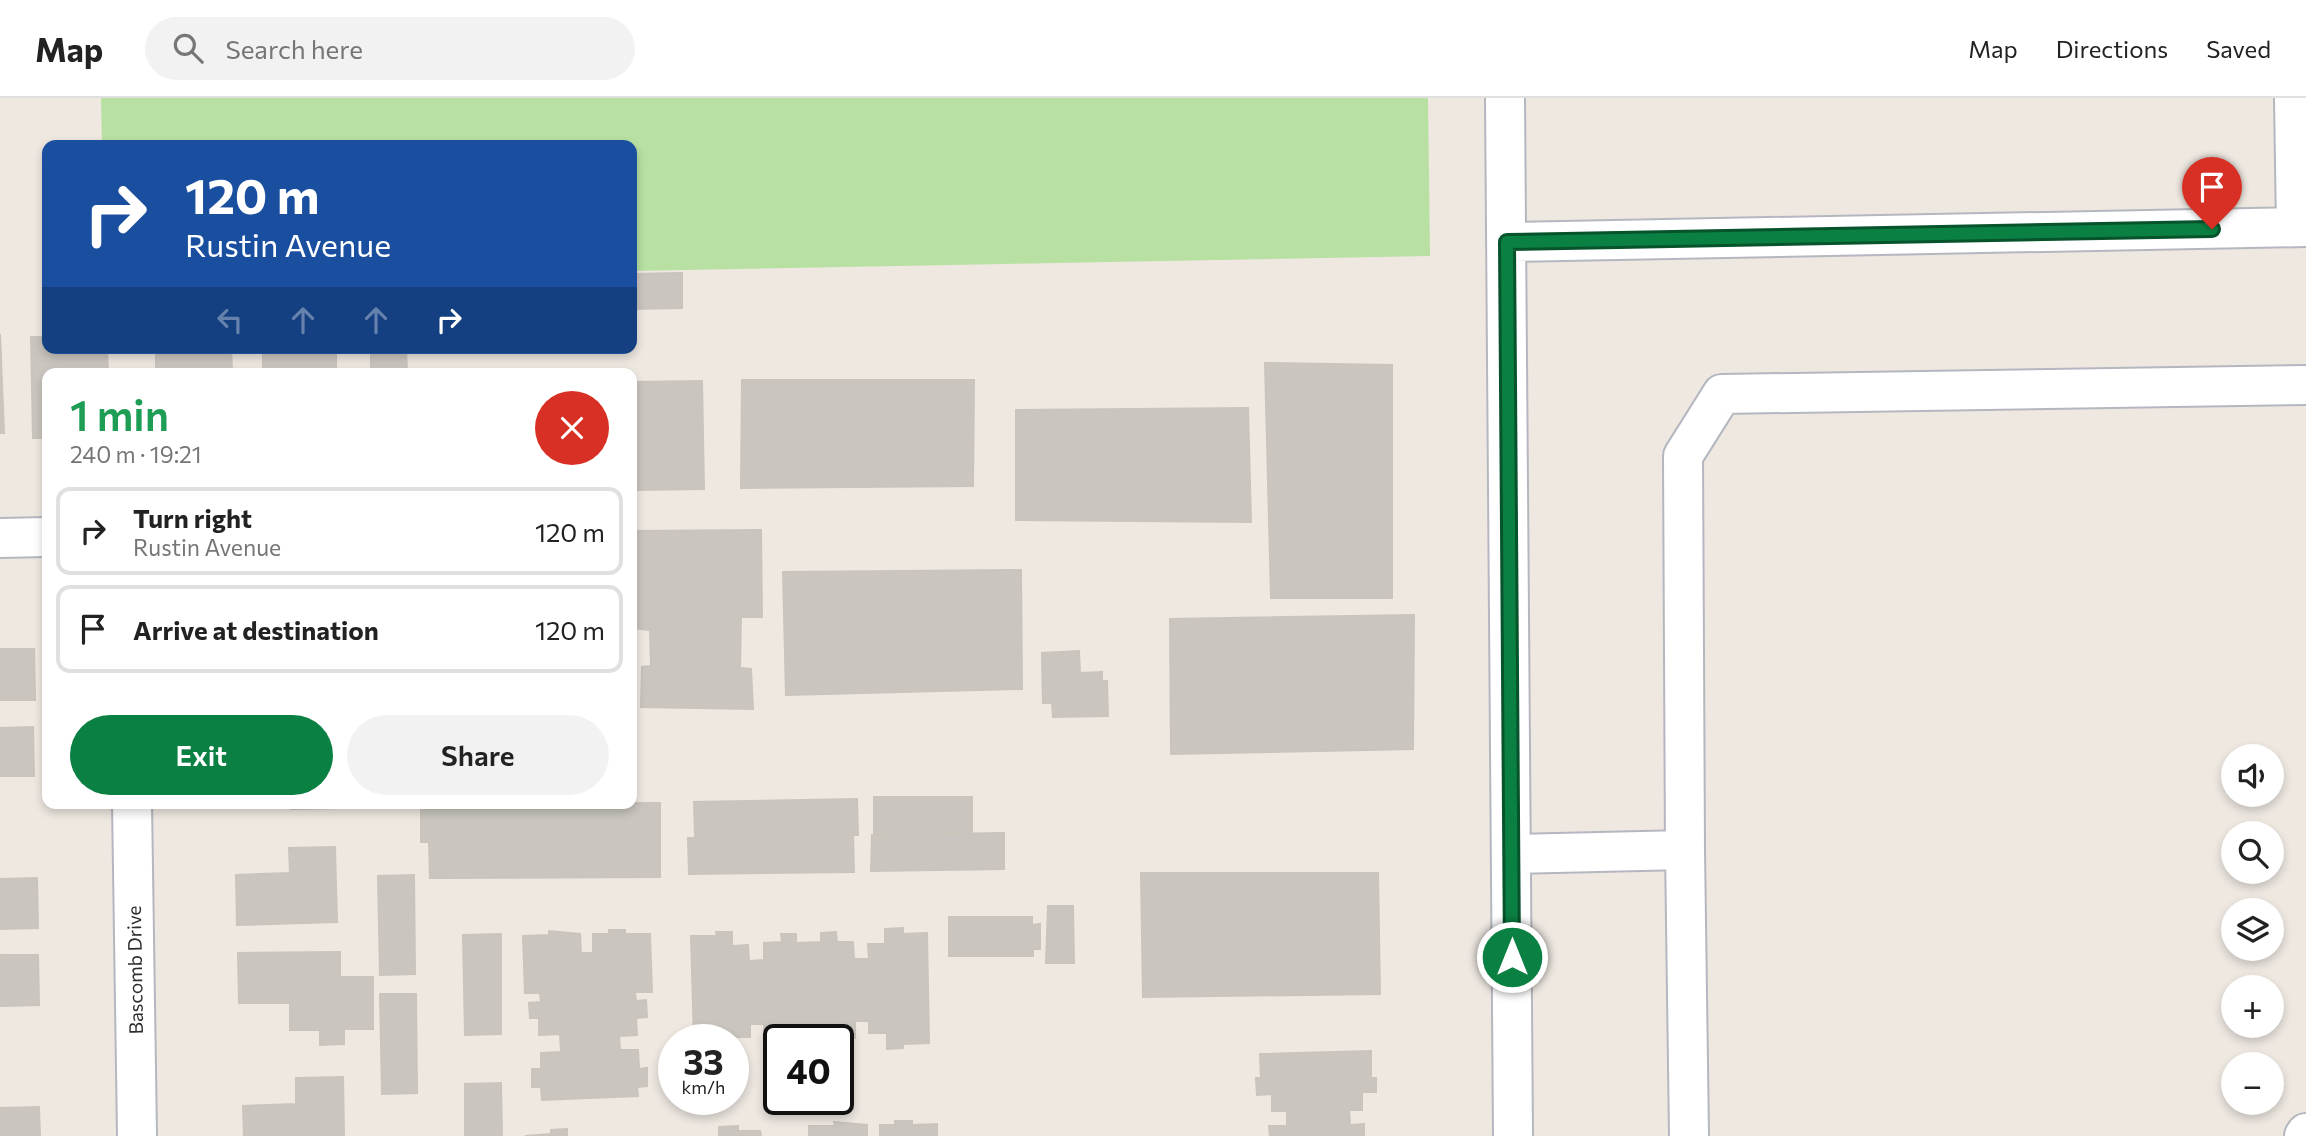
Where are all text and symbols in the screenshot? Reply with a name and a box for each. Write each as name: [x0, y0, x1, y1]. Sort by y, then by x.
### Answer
search box: [145, 17, 635, 80]
text: Map: [35, 28, 103, 69]
icon: search: [169, 29, 207, 67]
text: Search here: [225, 33, 363, 64]
text: Map: [1968, 34, 2018, 63]
text: Directions: [2056, 34, 2168, 63]
text: Saved: [2206, 34, 2271, 63]
pin: [2182, 157, 2242, 229]
text: 120 m: [185, 164, 319, 224]
icon: right: [70, 168, 161, 259]
icon: arrive: [2193, 168, 2231, 206]
text: Rustin Avenue: [185, 224, 391, 264]
icon: left: [211, 301, 249, 339]
icon: ahead: [284, 301, 322, 339]
icon: ahead: [357, 301, 395, 339]
icon: right: [430, 301, 468, 339]
text: 1 min: [70, 388, 169, 440]
button: close: [535, 391, 609, 465]
text: 240 m · 19:21: [70, 440, 202, 468]
text: Turn right: [133, 502, 252, 533]
icon: right: [74, 512, 112, 550]
text: 120 m: [535, 516, 605, 547]
text: Rustin Avenue: [133, 533, 281, 561]
icon: arrive: [74, 610, 112, 648]
text: Arrive at destination: [133, 614, 379, 645]
text: 120 m: [535, 614, 605, 645]
button: Exit: [70, 715, 333, 795]
button: Share: [347, 715, 609, 795]
map controls: [2221, 744, 2284, 1115]
button: sound: [2221, 744, 2284, 807]
button: search: [2221, 821, 2284, 884]
button: layers: [2221, 898, 2284, 961]
street label: Bascomb Drive: [122, 905, 147, 1035]
position arrow: [1475, 920, 1549, 994]
button: +: [2221, 975, 2284, 1038]
speed limit sign: 40: [763, 1024, 854, 1115]
text: 33: [683, 1039, 724, 1082]
button: −: [2221, 1052, 2284, 1115]
text: km/h: [682, 1076, 725, 1098]

